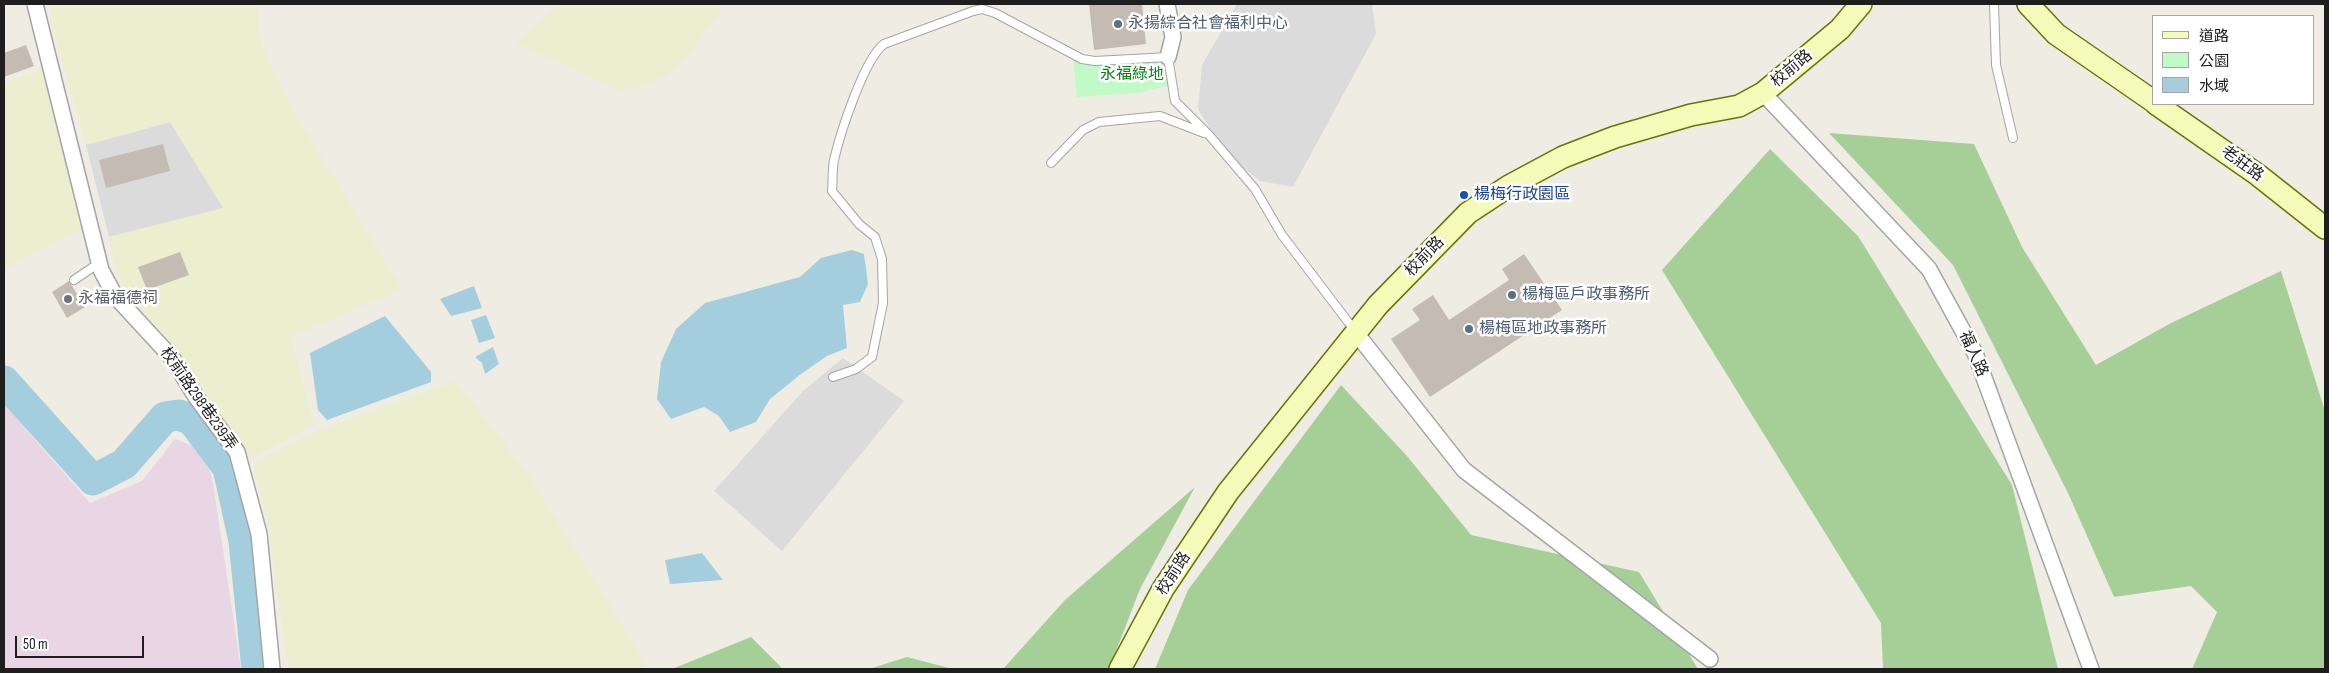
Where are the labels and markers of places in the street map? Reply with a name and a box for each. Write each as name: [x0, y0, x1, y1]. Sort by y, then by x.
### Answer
place label: 永揚綜合社會福利中心: [1128, 14, 1288, 34]
marker: 永揚綜合社會福利中心: [1112, 18, 1124, 30]
place label: 楊梅行政園區: [1474, 185, 1570, 205]
marker: 楊梅行政園區: [1458, 189, 1470, 201]
place label: 楊梅區戶政事務所: [1522, 285, 1650, 305]
place label: 永福福德祠: [78, 289, 158, 309]
marker: 楊梅區戶政事務所: [1506, 289, 1518, 301]
marker: 永福福德祠: [62, 293, 74, 305]
place label: 楊梅區地政事務所: [1479, 319, 1607, 339]
marker: 楊梅區地政事務所: [1463, 323, 1475, 335]

